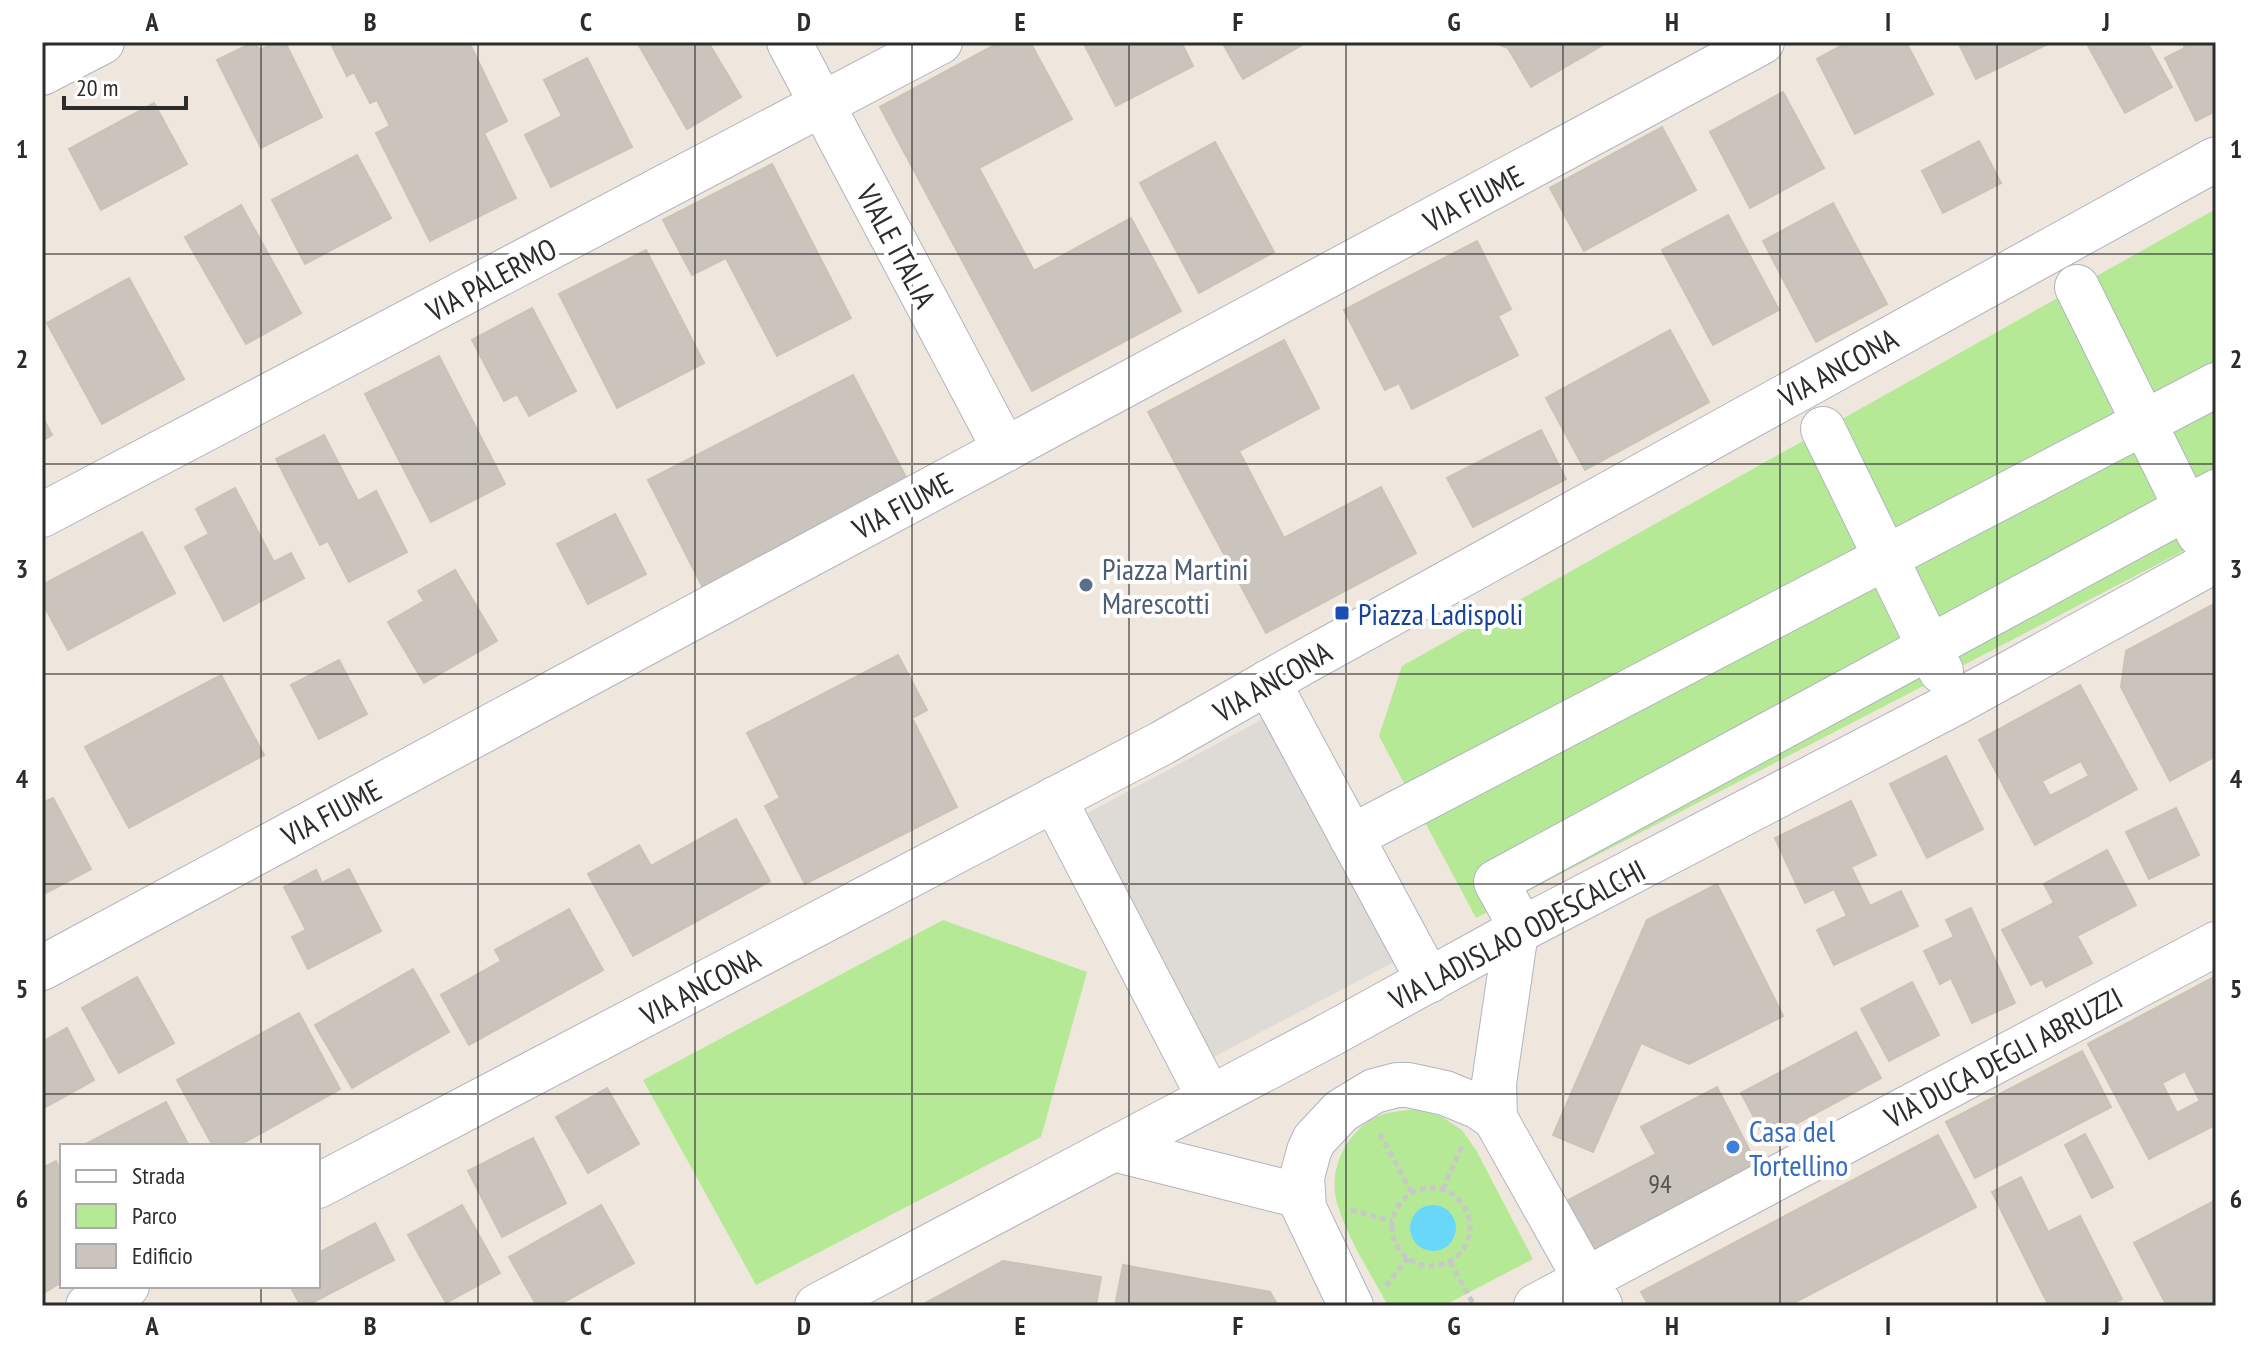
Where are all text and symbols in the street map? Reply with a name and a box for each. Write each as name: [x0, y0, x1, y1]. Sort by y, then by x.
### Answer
text: A: [144, 5, 159, 38]
text: B: [364, 5, 377, 38]
text: C: [580, 5, 592, 38]
text: D: [797, 5, 811, 38]
text: E: [1014, 5, 1026, 38]
text: F: [1233, 5, 1244, 38]
text: G: [1447, 5, 1461, 38]
text: H: [1665, 5, 1679, 38]
text: I: [1885, 5, 1891, 38]
text: J: [2101, 5, 2110, 38]
scale bar: [64, 60, 186, 110]
text: 20 m: [76, 72, 118, 103]
text: 1: [16, 132, 28, 165]
text: 1: [2230, 132, 2242, 165]
street label: VIA FIUME: [1416, 156, 1530, 241]
street label: VIALE ITALIA: [848, 177, 946, 315]
street label: VIA PALERMO: [418, 228, 563, 330]
street label: VIA ANCONA: [1771, 318, 1905, 416]
text: 2: [16, 342, 28, 375]
text: 2: [2230, 342, 2242, 375]
street label: VIA FIUME: [845, 463, 959, 548]
place label: Piazza Martini Marescotti: [1102, 549, 1249, 622]
text: 3: [16, 552, 28, 585]
text: 3: [2230, 552, 2242, 585]
marker: Piazza Martini Marescotti: [1077, 576, 1095, 594]
place label: Piazza Ladispoli: [1358, 594, 1523, 633]
marker: Piazza Ladispoli: [1333, 604, 1351, 622]
street label: VIA ANCONA: [1205, 631, 1339, 731]
text: 4: [16, 762, 29, 795]
text: 4: [2230, 762, 2243, 795]
street label: VIA FIUME: [274, 770, 388, 855]
street label: VIA LADISLAO ODESCALCHI: [1381, 850, 1652, 1018]
street label: VIA ANCONA: [633, 938, 767, 1034]
text: 5: [16, 972, 28, 1005]
text: 5: [2230, 972, 2242, 1005]
street label: VIA DUCA DEGLI ABRUZZI: [1876, 978, 2129, 1137]
place label: Casa del Tortellino: [1749, 1111, 1848, 1184]
marker: Casa del Tortellino: [1724, 1138, 1742, 1156]
legend: [60, 1144, 320, 1288]
text: Strada: [132, 1160, 185, 1191]
house number: 94: [1648, 1167, 1672, 1200]
text: 6: [16, 1182, 28, 1215]
text: 6: [2230, 1182, 2242, 1215]
text: Parco: [132, 1200, 177, 1231]
text: Edificio: [132, 1240, 193, 1271]
text: A: [144, 1309, 159, 1342]
text: B: [364, 1309, 377, 1342]
text: C: [580, 1309, 592, 1342]
text: D: [797, 1309, 811, 1342]
text: E: [1014, 1309, 1026, 1342]
text: F: [1233, 1309, 1244, 1342]
text: G: [1447, 1309, 1461, 1342]
text: H: [1665, 1309, 1679, 1342]
text: I: [1885, 1309, 1891, 1342]
text: J: [2101, 1309, 2110, 1342]

